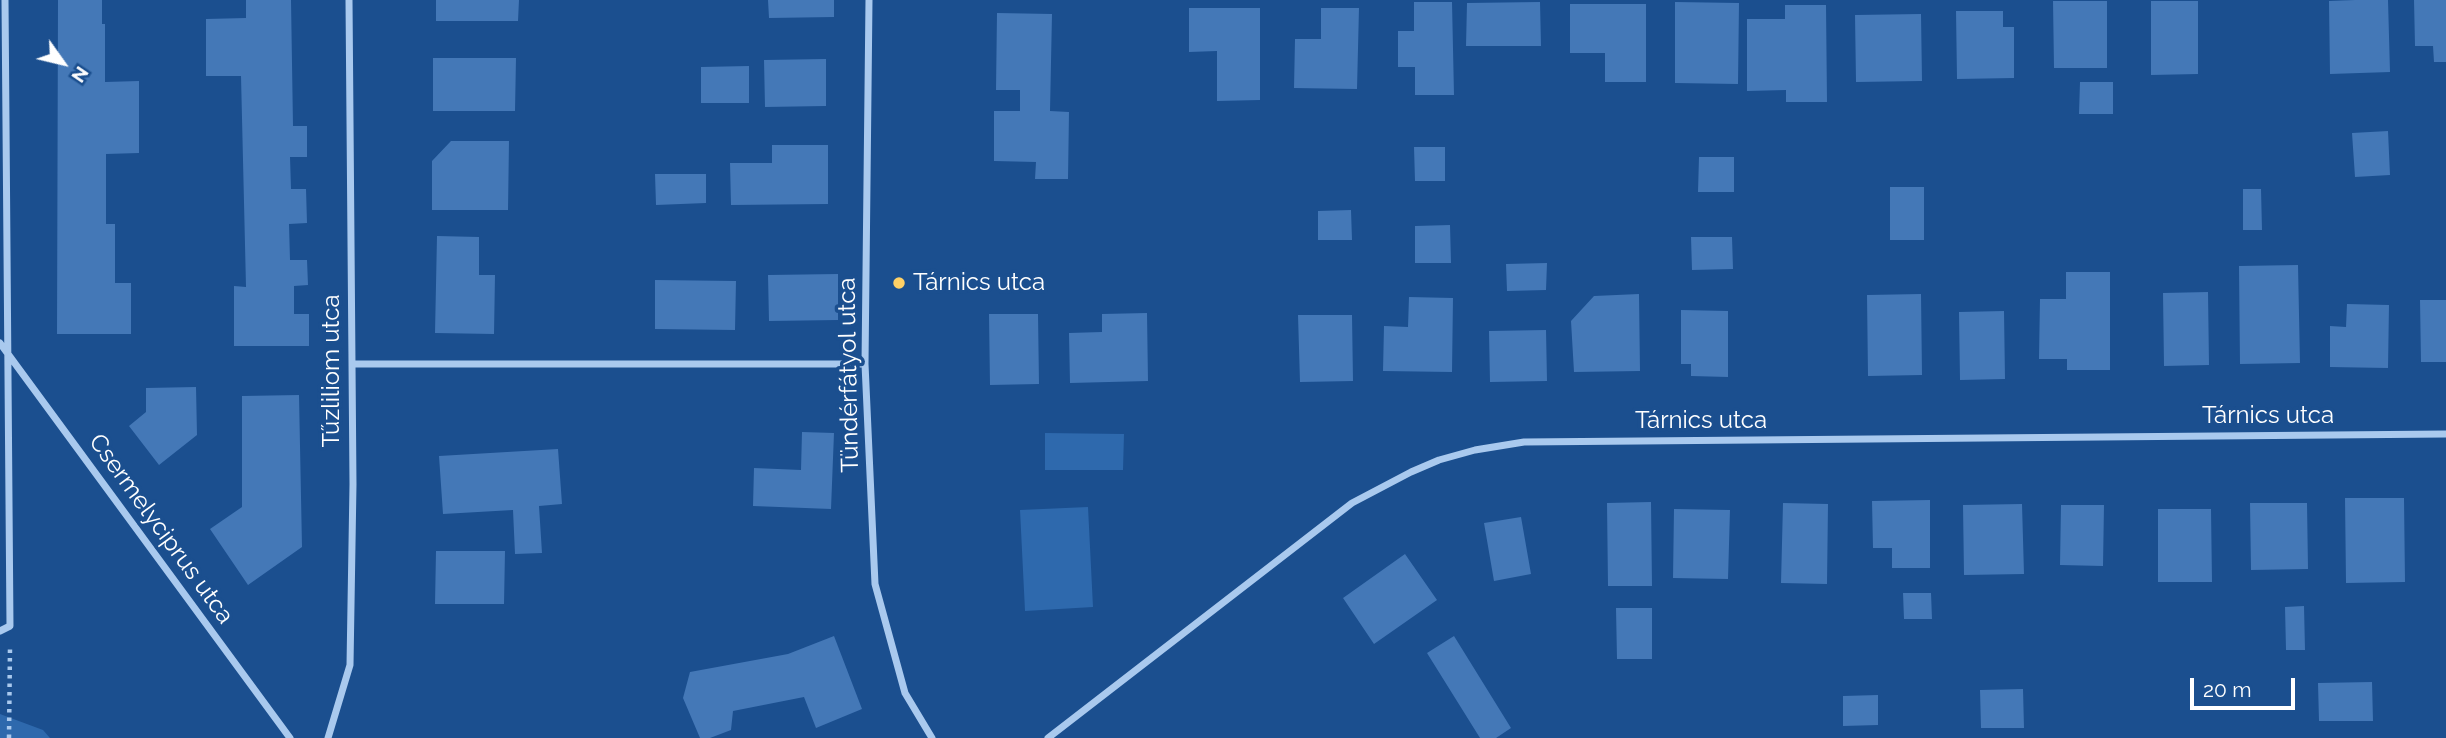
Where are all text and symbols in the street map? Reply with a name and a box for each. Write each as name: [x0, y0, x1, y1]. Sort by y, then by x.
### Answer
north arrow: [28, 28, 98, 98]
text: N: [67, 63, 94, 87]
place label: Tárnics utca: [913, 269, 1045, 297]
marker: Tárnics utca: [891, 275, 907, 291]
street label: Tündérfátyol utca: [833, 277, 865, 473]
street label: Tűzliliom utca: [318, 294, 346, 448]
street label: Tárnics utca: [2202, 402, 2334, 430]
street label: Tárnics utca: [1635, 407, 1767, 435]
street label: Csermelyciprus utca: [83, 429, 239, 629]
scale bar: [2194, 664, 2299, 708]
text: 20 m: [2203, 677, 2251, 702]

